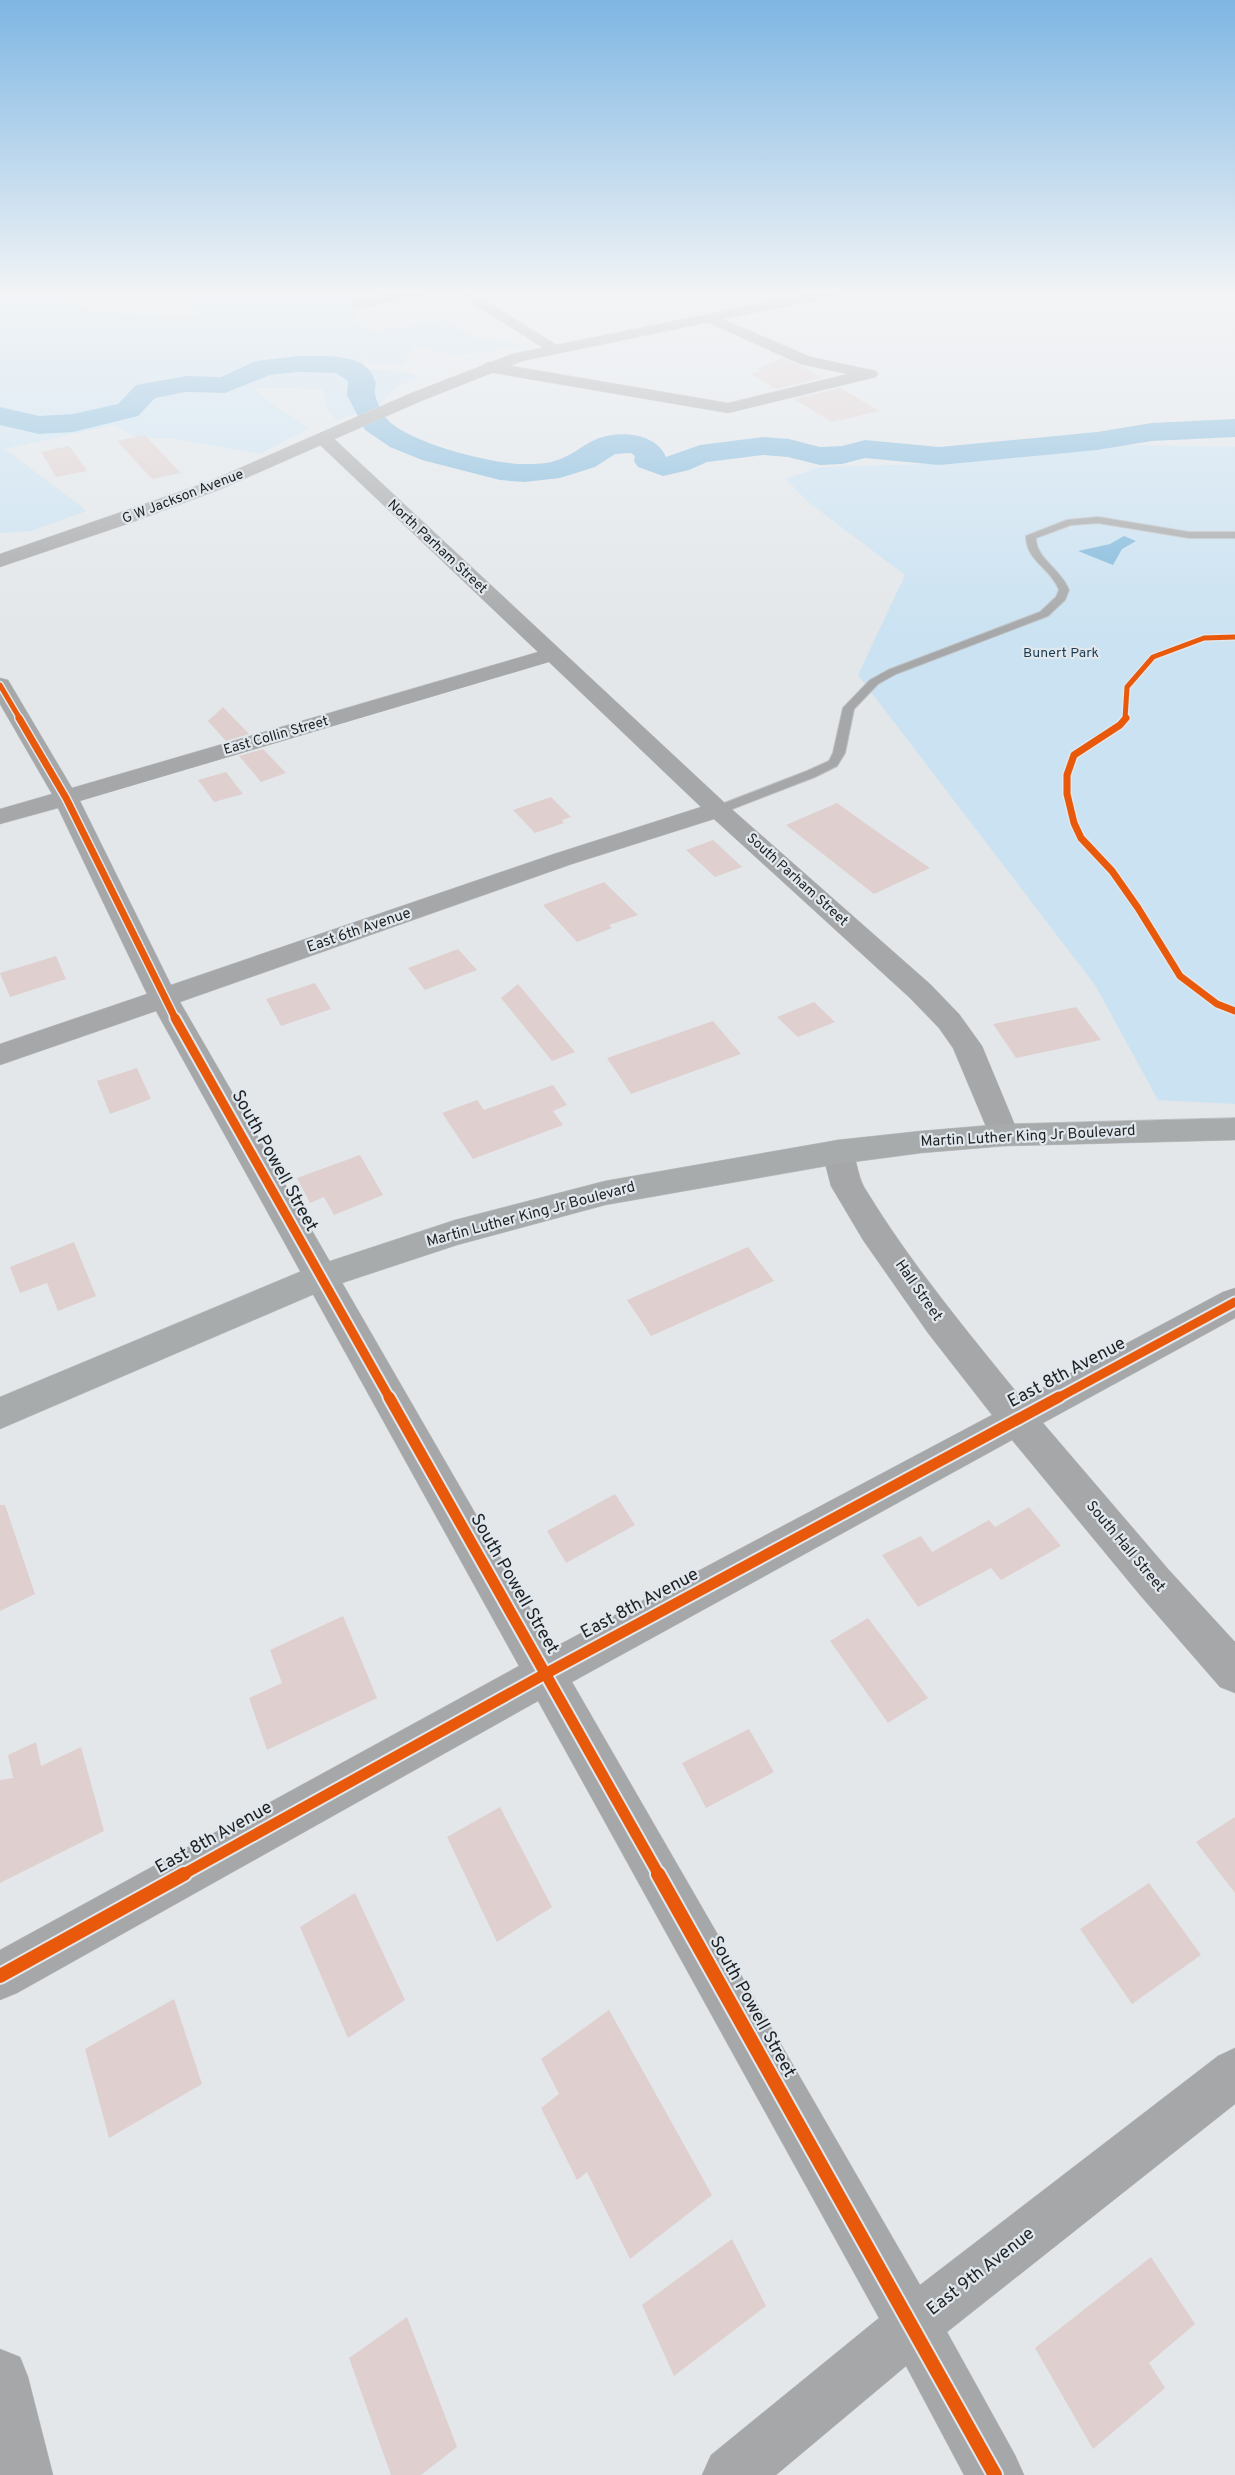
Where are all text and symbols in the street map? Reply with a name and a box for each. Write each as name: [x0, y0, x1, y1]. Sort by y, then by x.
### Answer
street label: G W Jackson Avenue: [120, 466, 246, 528]
street label: North Parham Street: [384, 496, 490, 598]
park label: Bunert Park: [1023, 645, 1099, 662]
street label: East Collin Street: [222, 713, 330, 759]
street label: South Parham Street: [743, 830, 851, 930]
street label: East 6th Avenue: [305, 904, 413, 958]
street label: South Powell Street: [226, 1086, 322, 1236]
street label: Martin Luther King Jr Boulevard: [920, 1122, 1136, 1152]
street label: Martin Luther King Jr Boulevard: [425, 1178, 637, 1252]
street label: Hall Street: [890, 1257, 946, 1325]
street label: East 8th Avenue: [1004, 1332, 1130, 1414]
street label: South Hall Street: [1081, 1497, 1169, 1597]
street label: South Powell Street: [464, 1510, 564, 1658]
street label: East 8th Avenue: [577, 1563, 703, 1645]
street label: East 8th Avenue: [151, 1796, 277, 1880]
street label: South Powell Street: [704, 1932, 800, 2082]
street label: East 9th Avenue: [923, 2223, 1039, 2321]

